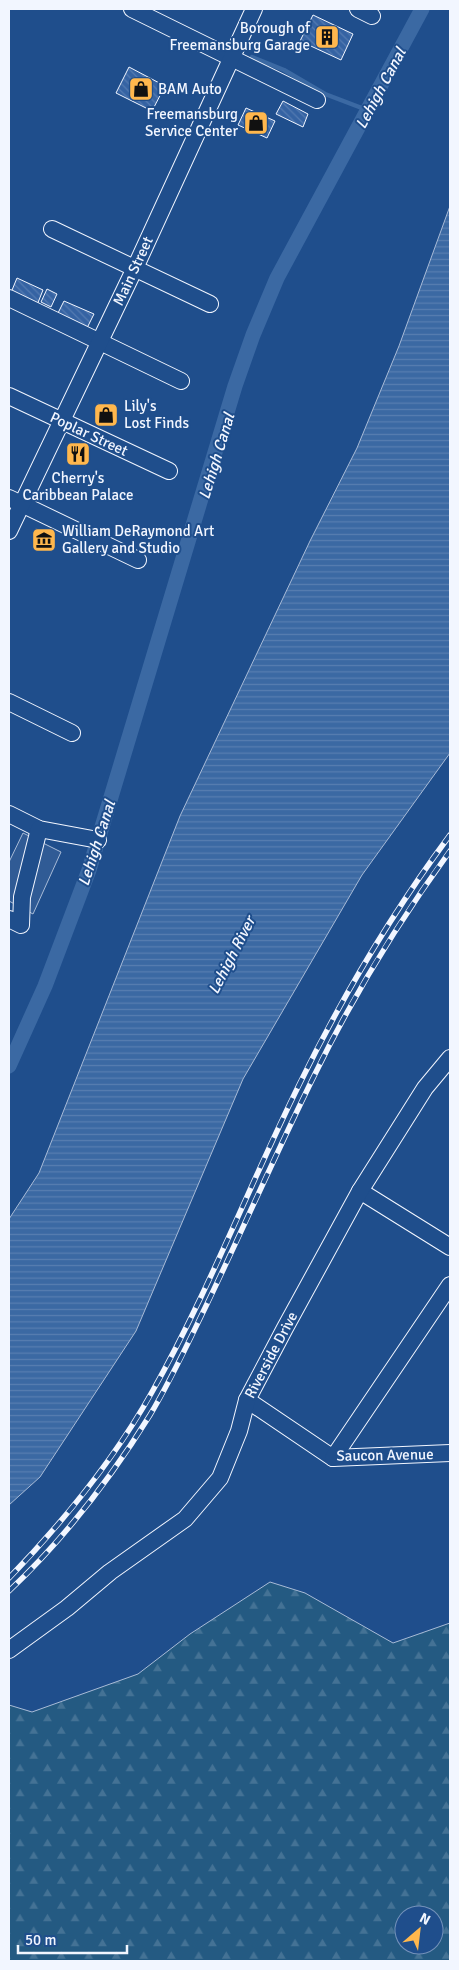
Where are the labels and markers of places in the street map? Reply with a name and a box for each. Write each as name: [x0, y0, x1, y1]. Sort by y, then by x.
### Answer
place label: Borough of Freemansburg Garage: [170, 19, 311, 54]
building icon: Borough of Freemansburg Garage: [314, 24, 340, 50]
shop icon: BAM Auto: [128, 76, 154, 102]
place label: BAM Auto: [158, 80, 222, 98]
place label: Freemansburg Service Center: [145, 105, 238, 140]
shop icon: Freemansburg Service Center: [243, 110, 269, 136]
place label: Lily's Lost Finds: [124, 397, 189, 432]
shop icon: Lily's Lost Finds: [93, 402, 119, 428]
restaurant icon: Cherry's Caribbean Palace: [65, 441, 91, 467]
place label: Cherry's Caribbean Palace: [22, 469, 134, 504]
place label: William DeRaymond Art Gallery and Studio: [62, 522, 214, 557]
museum icon: William DeRaymond Art Gallery and Studio: [31, 527, 57, 553]

